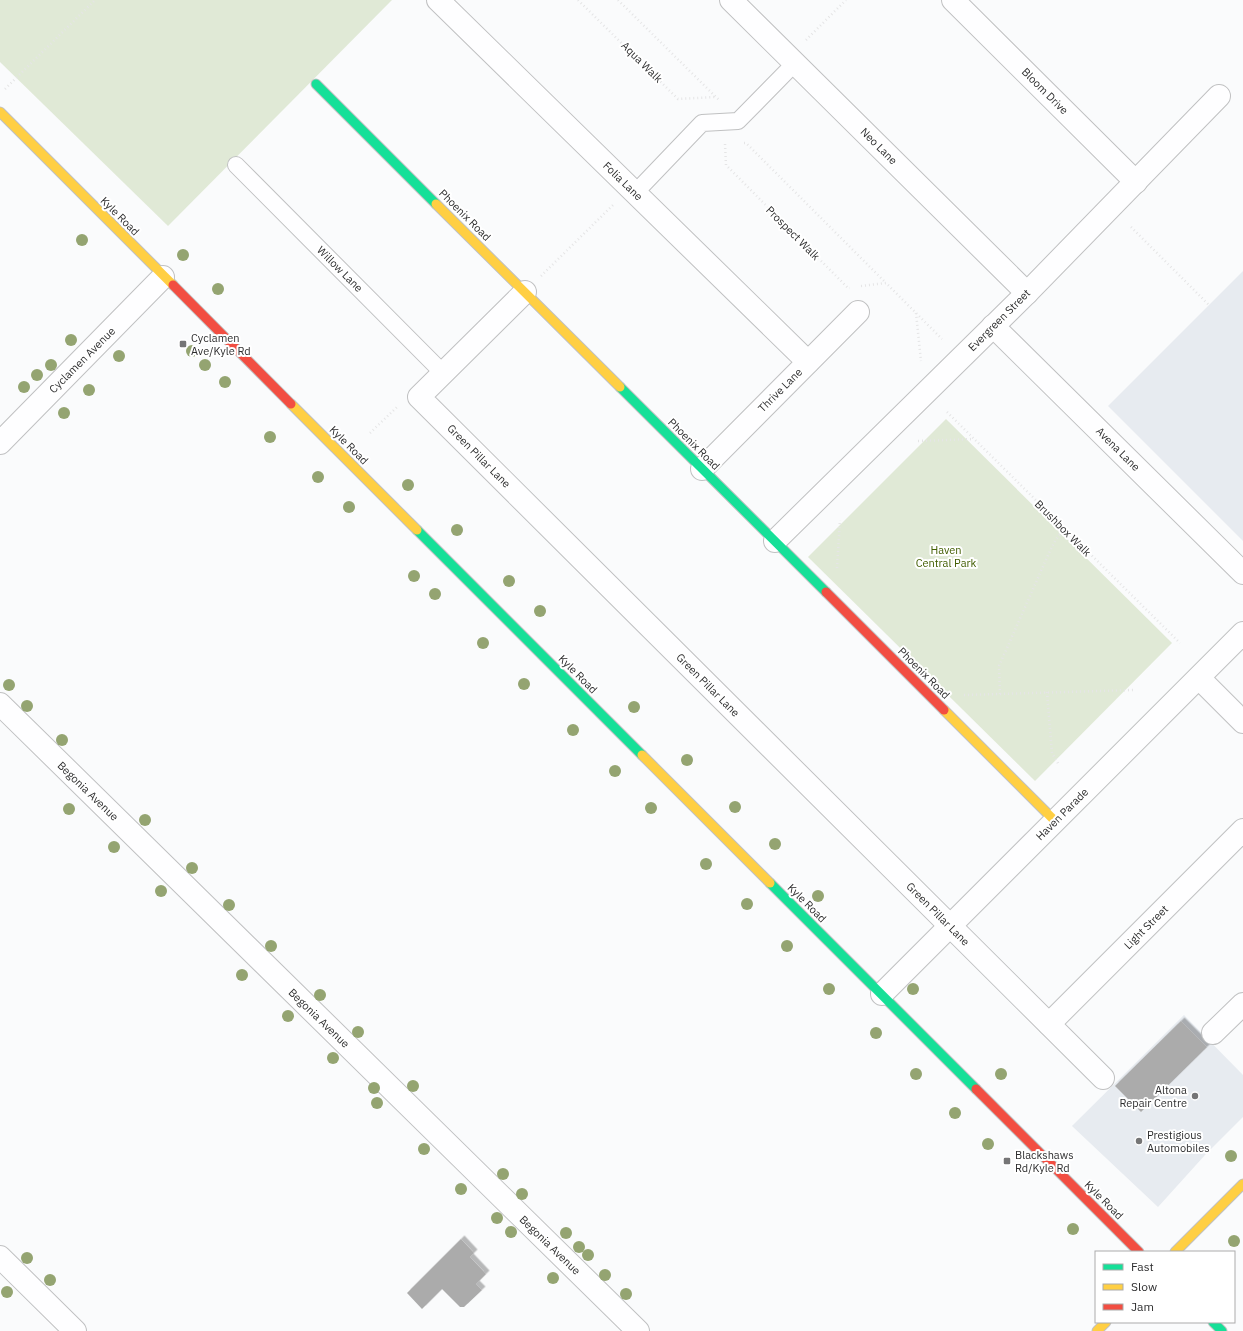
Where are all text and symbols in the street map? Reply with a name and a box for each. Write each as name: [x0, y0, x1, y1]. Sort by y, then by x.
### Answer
street label: Aqua Walk: [618, 38, 666, 86]
street label: Bloom Drive: [1019, 65, 1071, 117]
street label: Neo Lane: [858, 125, 900, 167]
street label: Folia Lane: [600, 159, 646, 203]
street label: Phoenix Road: [436, 186, 494, 244]
street label: Kyle Road: [98, 194, 142, 238]
street label: Prospect Walk: [763, 203, 823, 263]
street label: Willow Lane: [314, 243, 366, 295]
street label: Evergreen Street: [965, 286, 1033, 354]
street label: Cyclamen Avenue: [46, 324, 118, 396]
place label: Cyclamen Ave/Kyle Rd: [191, 331, 251, 358]
marker: Cyclamen Ave/Kyle Rd: [178, 339, 188, 349]
street label: Thrive Lane: [755, 365, 805, 415]
street label: Phoenix Road: [665, 415, 723, 473]
street label: Green Pillar Lane: [444, 421, 514, 491]
street label: Kyle Road: [327, 423, 371, 467]
street label: Avena Lane: [1093, 424, 1143, 474]
street label: Brushbox Walk: [1032, 497, 1094, 559]
park label: Haven Central Park: [916, 543, 977, 570]
street label: Phoenix Road: [895, 644, 953, 702]
street label: Green Pillar Lane: [673, 650, 743, 720]
street label: Kyle Road: [556, 652, 600, 696]
street label: Begonia Avenue: [55, 758, 121, 824]
street label: Haven Parade: [1033, 785, 1091, 843]
street label: Green Pillar Lane: [903, 879, 973, 949]
street label: Kyle Road: [785, 881, 829, 925]
street label: Light Street: [1121, 902, 1171, 952]
street label: Begonia Avenue: [286, 985, 352, 1051]
place label: Altona Repair Centre: [1119, 1083, 1187, 1110]
marker: Altona Repair Centre: [1190, 1091, 1200, 1101]
place label: Prestigious Automobiles: [1147, 1128, 1210, 1155]
marker: Prestigious Automobiles: [1134, 1136, 1144, 1146]
place label: Blackshaws Rd/Kyle Rd: [1015, 1148, 1074, 1175]
marker: Blackshaws Rd/Kyle Rd: [1002, 1156, 1012, 1166]
street label: Kyle Road: [1082, 1178, 1126, 1222]
street label: Begonia Avenue: [517, 1212, 583, 1278]
legend: [1095, 1251, 1235, 1323]
text: Fast: [1131, 1259, 1154, 1274]
text: Slow: [1131, 1279, 1157, 1294]
text: Jam: [1131, 1299, 1154, 1314]

